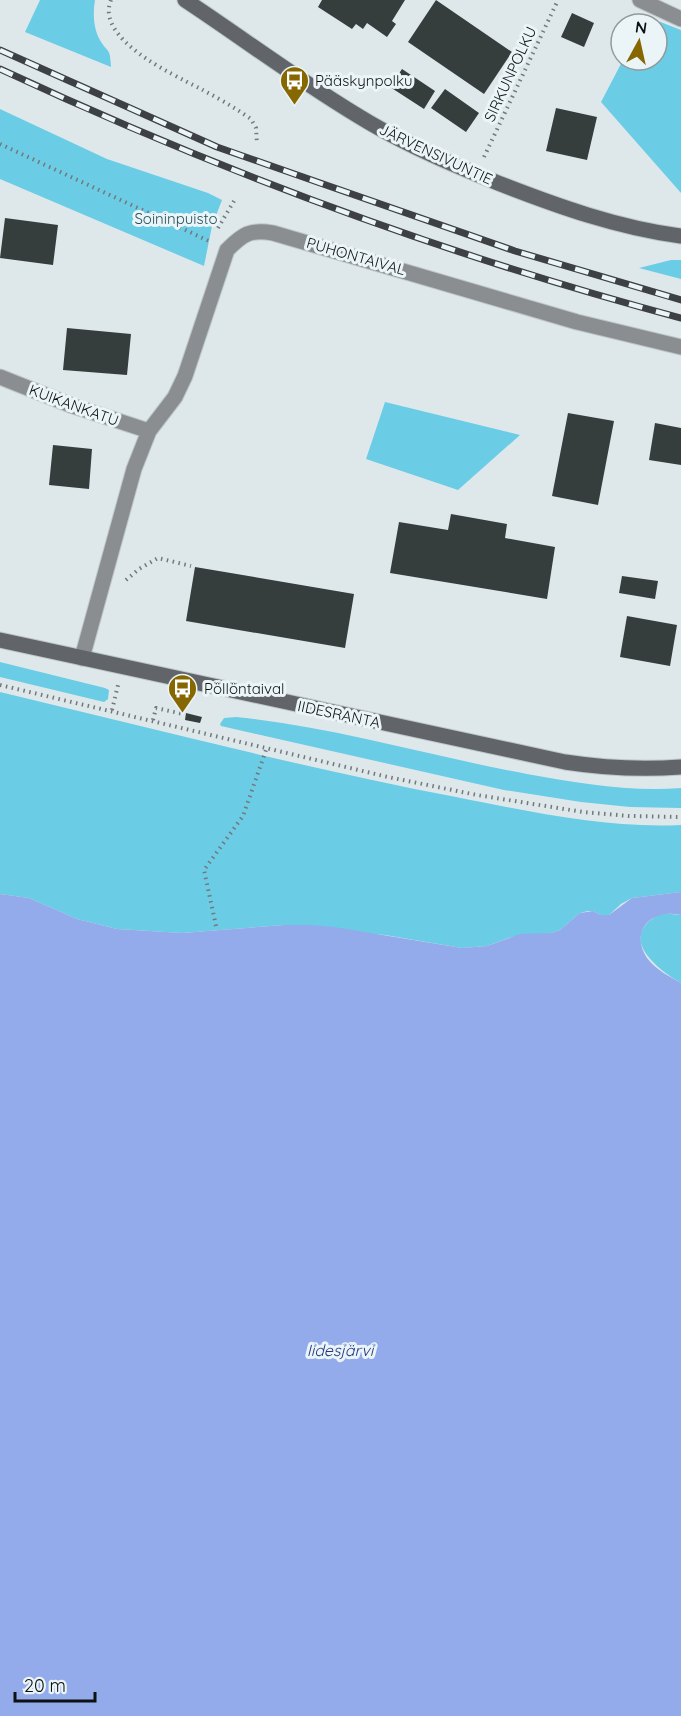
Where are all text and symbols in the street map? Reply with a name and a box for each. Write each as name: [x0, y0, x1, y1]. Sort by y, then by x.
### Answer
north arrow: [609, 12, 669, 72]
text: N: [634, 16, 648, 38]
street label: SIRKUNPOLKU: [480, 23, 540, 125]
bus stop icon: Pääskynpolku: [278, 64, 310, 106]
place label: Pääskynpolku: [315, 71, 413, 90]
street label: JÄRVENSIVUNTIE: [376, 119, 496, 189]
park label: Soininpuisto: [134, 209, 218, 228]
street label: PUHONTAIVAL: [304, 233, 408, 279]
street label: KUIKANKATU: [27, 380, 121, 430]
bus stop icon: Pöllöntaival: [167, 672, 199, 714]
place label: Pöllöntaival: [204, 679, 284, 698]
street label: IIDESRANTA: [296, 696, 382, 732]
water label: Iidesjärvi: [307, 1340, 375, 1360]
scale bar: [15, 1665, 94, 1703]
text: 20 m: [24, 1674, 66, 1697]

